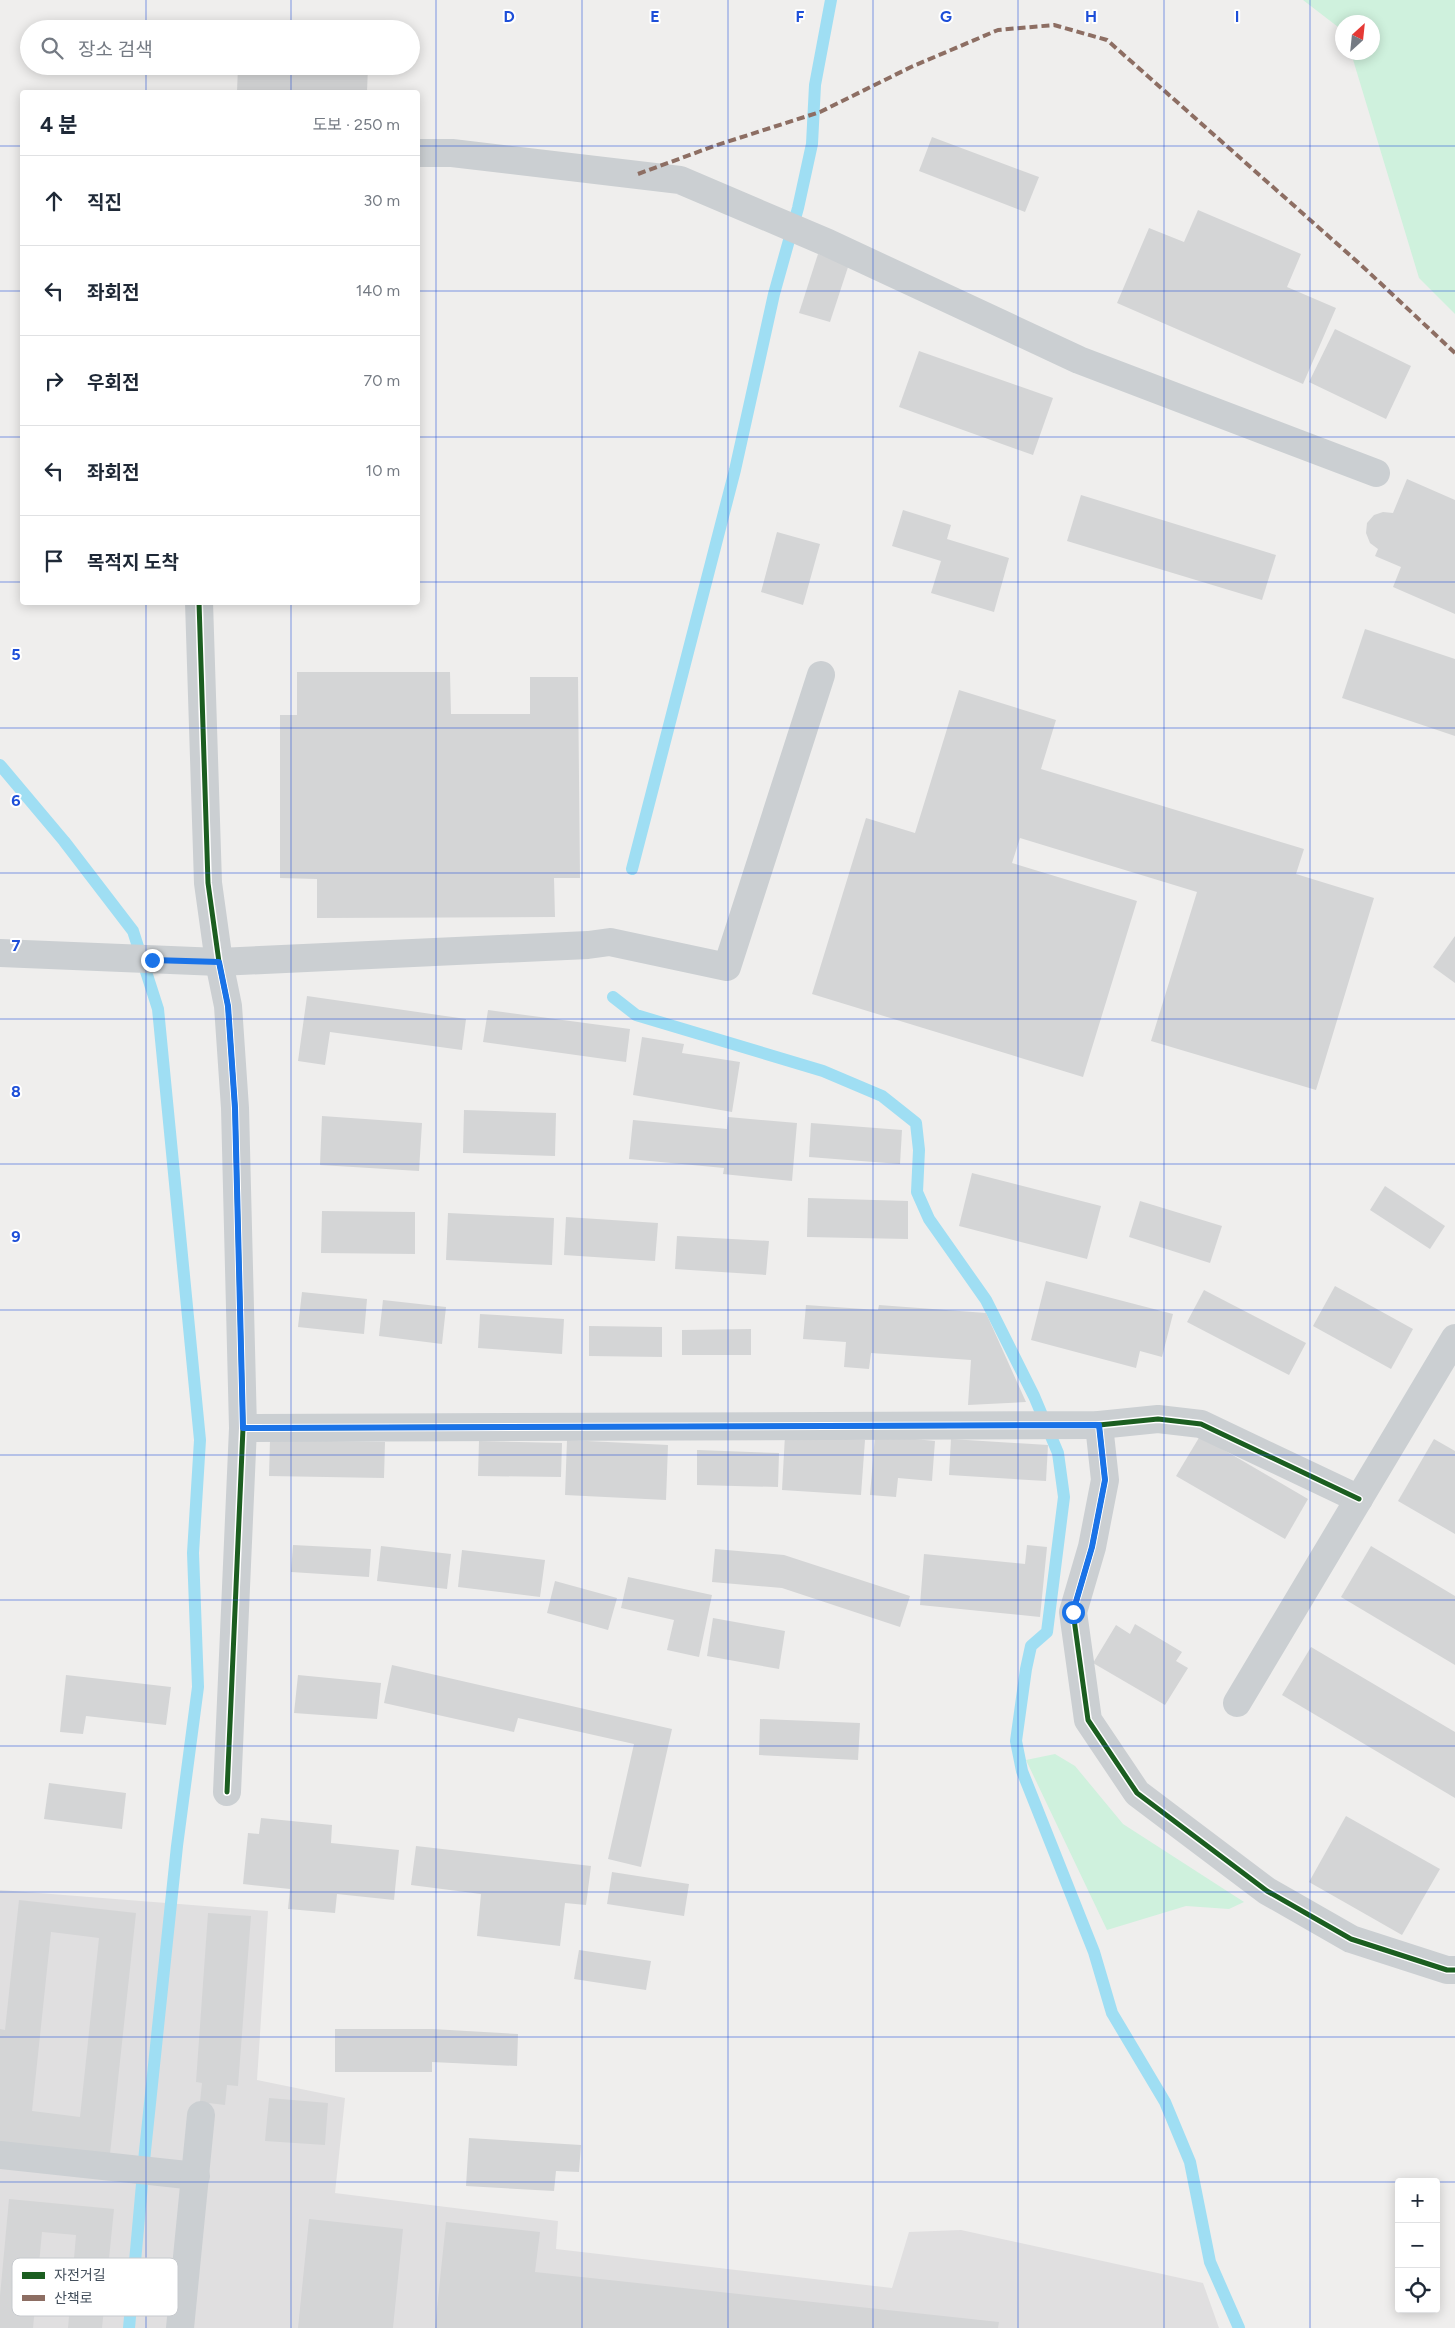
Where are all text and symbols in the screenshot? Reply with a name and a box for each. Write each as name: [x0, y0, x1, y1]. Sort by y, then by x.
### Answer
text: D: [503, 7, 515, 26]
text: E: [650, 7, 660, 26]
text: F: [796, 7, 805, 26]
text: G: [940, 7, 952, 26]
text: H: [1085, 7, 1097, 26]
text: I: [1235, 7, 1239, 26]
north arrow: [1335, 15, 1380, 60]
search box: [20, 20, 420, 75]
icon: search: [38, 34, 66, 62]
text: 장소 검색: [78, 38, 153, 61]
text: 4 분: [40, 112, 78, 137]
text: 도보 · 250 m: [313, 115, 400, 134]
icon: ahead: [40, 187, 68, 215]
text: 직진: [87, 191, 122, 214]
text: 30 m: [363, 191, 400, 210]
icon: left: [40, 277, 68, 305]
text: 좌회전: [87, 281, 139, 304]
text: 140 m: [356, 281, 400, 300]
icon: right: [40, 367, 68, 395]
text: 우회전: [87, 371, 139, 394]
text: 70 m: [364, 371, 400, 390]
icon: left: [40, 457, 68, 485]
text: 좌회전: [87, 461, 139, 484]
text: 10 m: [366, 461, 400, 480]
icon: arrive: [40, 547, 68, 575]
text: 목적지 도착: [87, 551, 179, 574]
text: 5: [11, 645, 21, 664]
text: 6: [11, 791, 21, 810]
text: 7: [12, 936, 21, 955]
route end: [141, 949, 164, 972]
text: 8: [11, 1082, 21, 1101]
text: 9: [11, 1227, 21, 1246]
route start: [1062, 1601, 1085, 1624]
map controls: [1395, 2178, 1440, 2313]
button: +: [1395, 2178, 1440, 2223]
button: −: [1395, 2223, 1440, 2268]
legend: [12, 2258, 178, 2316]
text: 자전거길: [54, 2267, 106, 2284]
button: locate: [1395, 2268, 1440, 2313]
text: 산책로: [54, 2290, 93, 2307]

